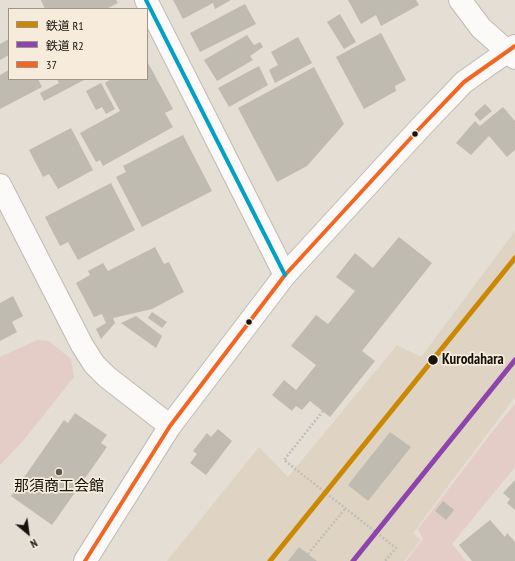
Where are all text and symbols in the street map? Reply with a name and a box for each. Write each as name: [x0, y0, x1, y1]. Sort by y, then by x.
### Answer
legend: [8, 8, 148, 80]
text: 鉄道 R1: [46, 18, 84, 33]
text: 鉄道 R2: [46, 38, 84, 53]
text: 37: [46, 57, 57, 72]
unlabelled marker: [410, 129, 420, 139]
unlabelled marker: [244, 317, 254, 327]
place label: Kurodahara: [442, 351, 504, 369]
marker: Kurodahara: [426, 353, 440, 367]
marker: 那須商工会館: [54, 467, 64, 477]
place label: 那須商工会館: [14, 478, 104, 496]
north arrow: [8, 513, 48, 553]
text: N: [28, 536, 40, 551]

